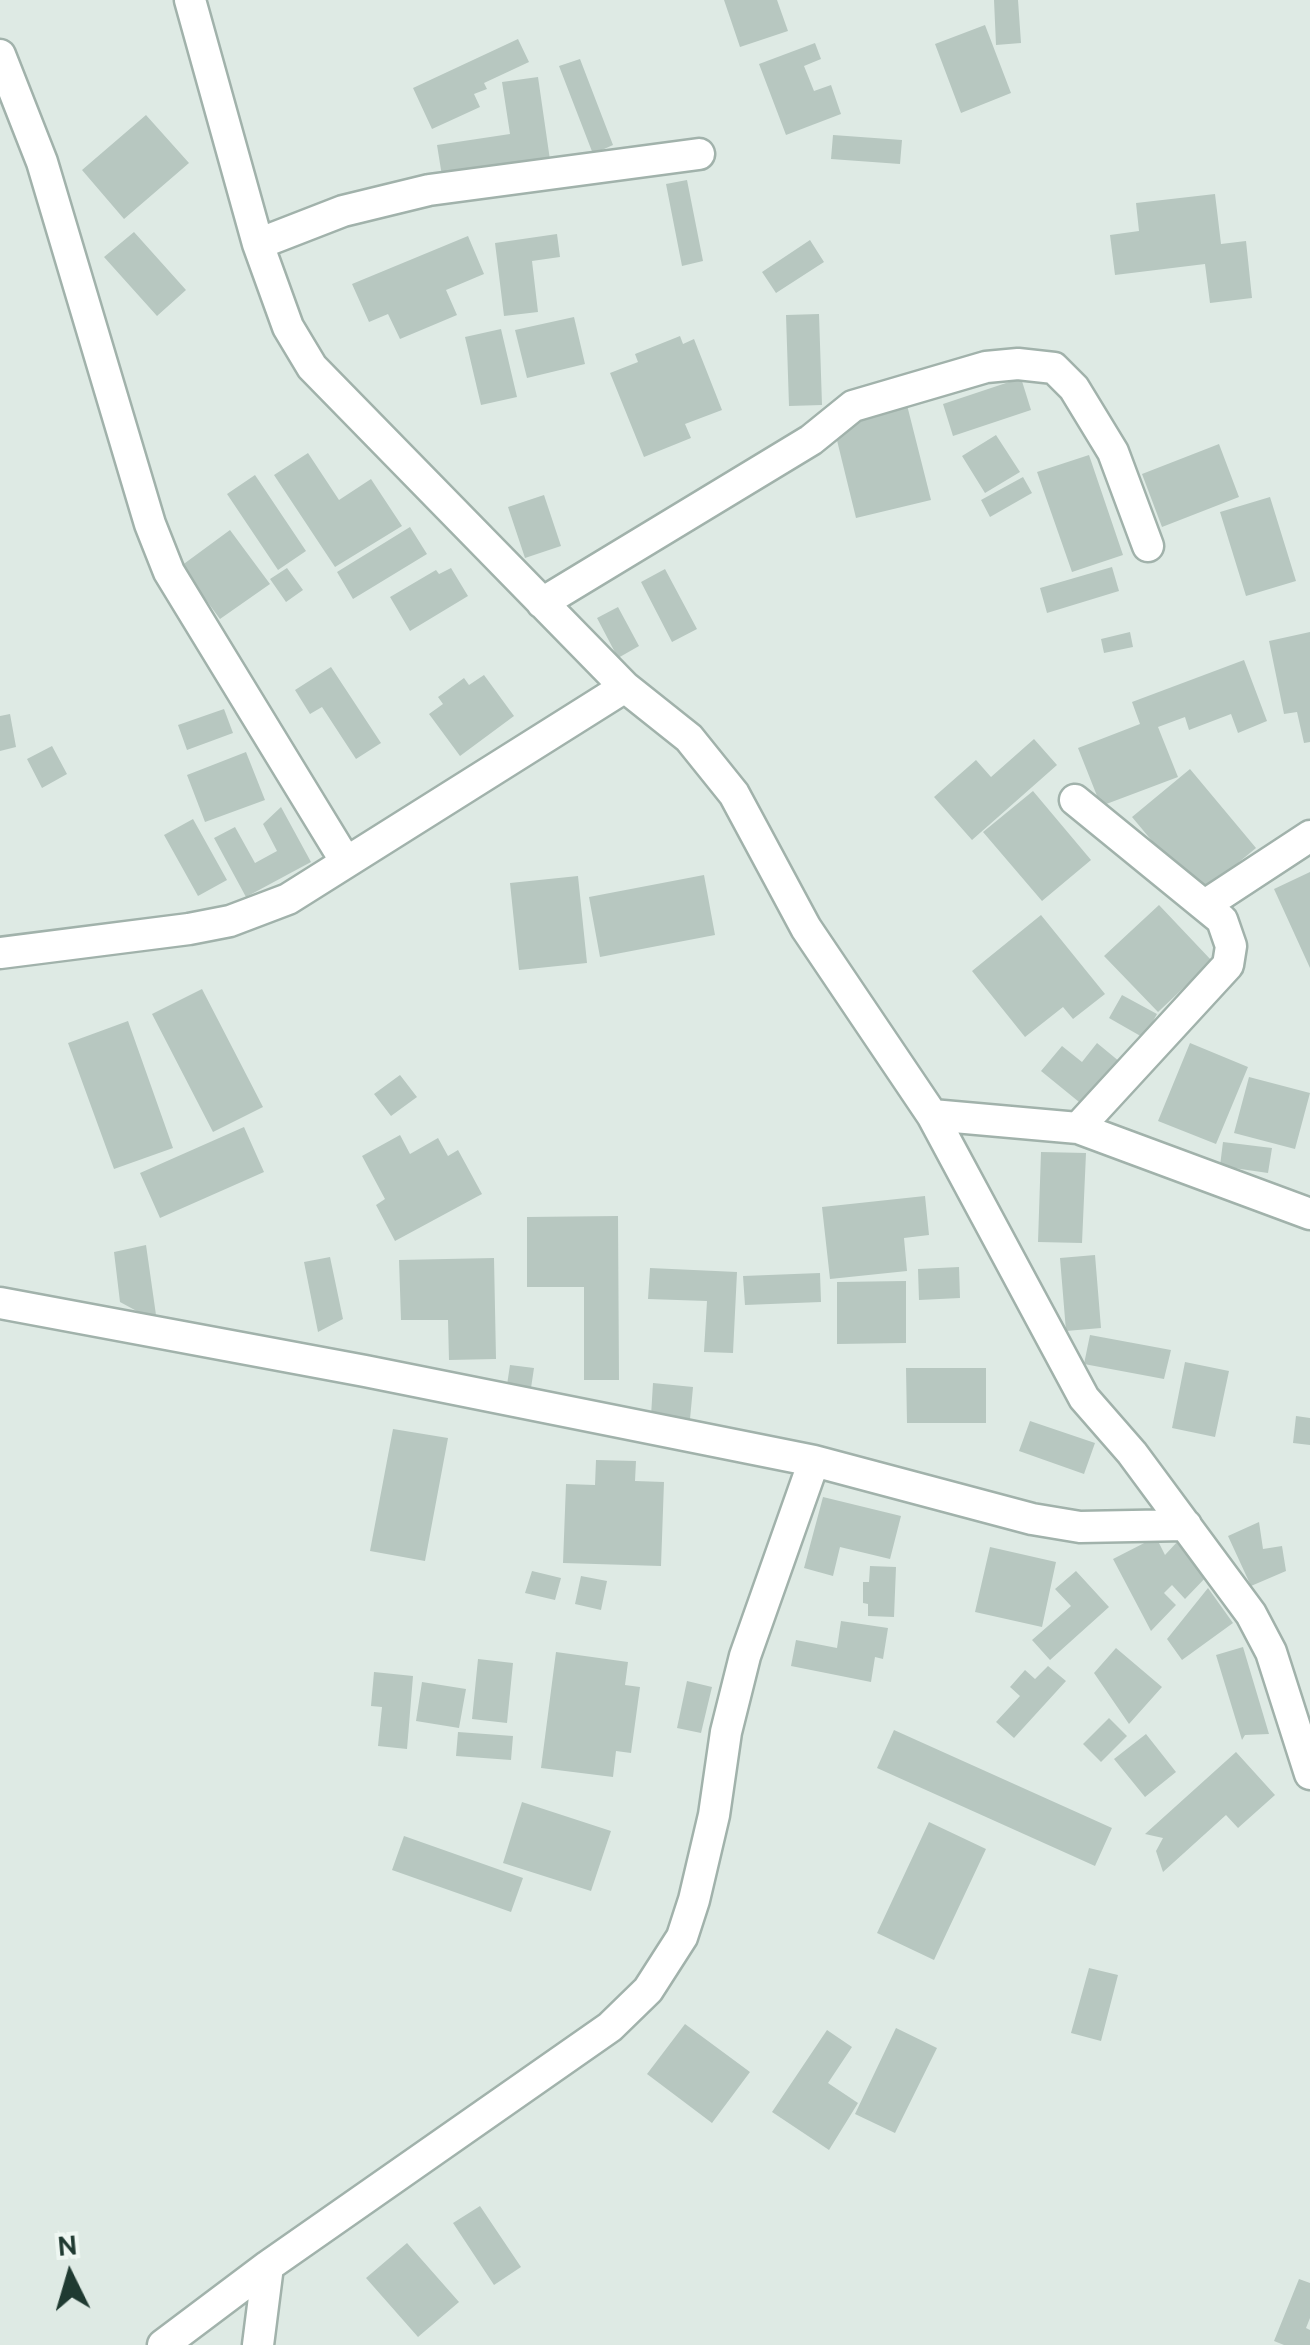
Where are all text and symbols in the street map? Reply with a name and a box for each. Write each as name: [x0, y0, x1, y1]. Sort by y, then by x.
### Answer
north arrow: [20, 2225, 120, 2325]
text: N: [56, 2227, 79, 2263]

